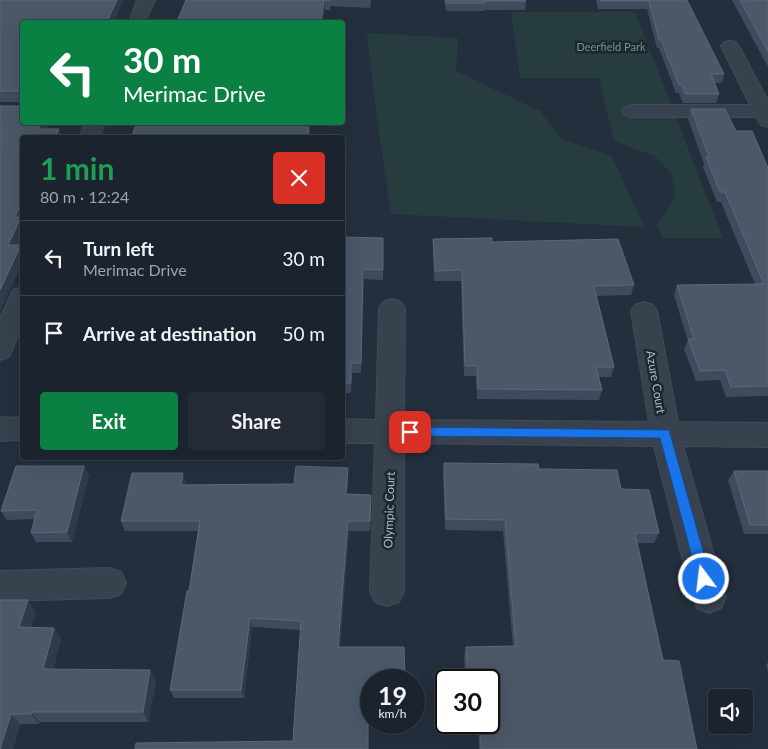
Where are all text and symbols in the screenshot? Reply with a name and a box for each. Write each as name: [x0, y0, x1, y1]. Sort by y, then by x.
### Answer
text: 30 m: [123, 38, 201, 80]
icon: left: [40, 40, 105, 105]
park label: Deerfield Park: [576, 40, 646, 53]
text: Merimac Drive: [123, 80, 266, 107]
text: 1 min: [40, 150, 114, 186]
button: close: [273, 152, 325, 204]
text: 80 m · 12:24: [40, 187, 129, 206]
text: Turn left: [83, 237, 154, 260]
icon: left: [40, 244, 68, 272]
text: 30 m: [282, 247, 325, 270]
text: Merimac Drive: [83, 260, 187, 279]
icon: arrive: [40, 319, 68, 347]
text: Arrive at destination: [83, 322, 256, 345]
text: 50 m: [282, 322, 325, 345]
street label: Azure Court: [643, 349, 669, 415]
button: Exit: [40, 392, 178, 450]
button: Share: [188, 392, 325, 450]
pin: [389, 411, 431, 453]
icon: arrive: [396, 418, 424, 446]
street label: Olympic Court: [380, 471, 398, 549]
position arrow: [677, 552, 729, 604]
speed limit sign: 30: [435, 669, 500, 734]
text: 19: [378, 680, 407, 710]
map controls: [708, 689, 753, 734]
button: sound: [708, 689, 753, 734]
text: km/h: [378, 706, 407, 721]

